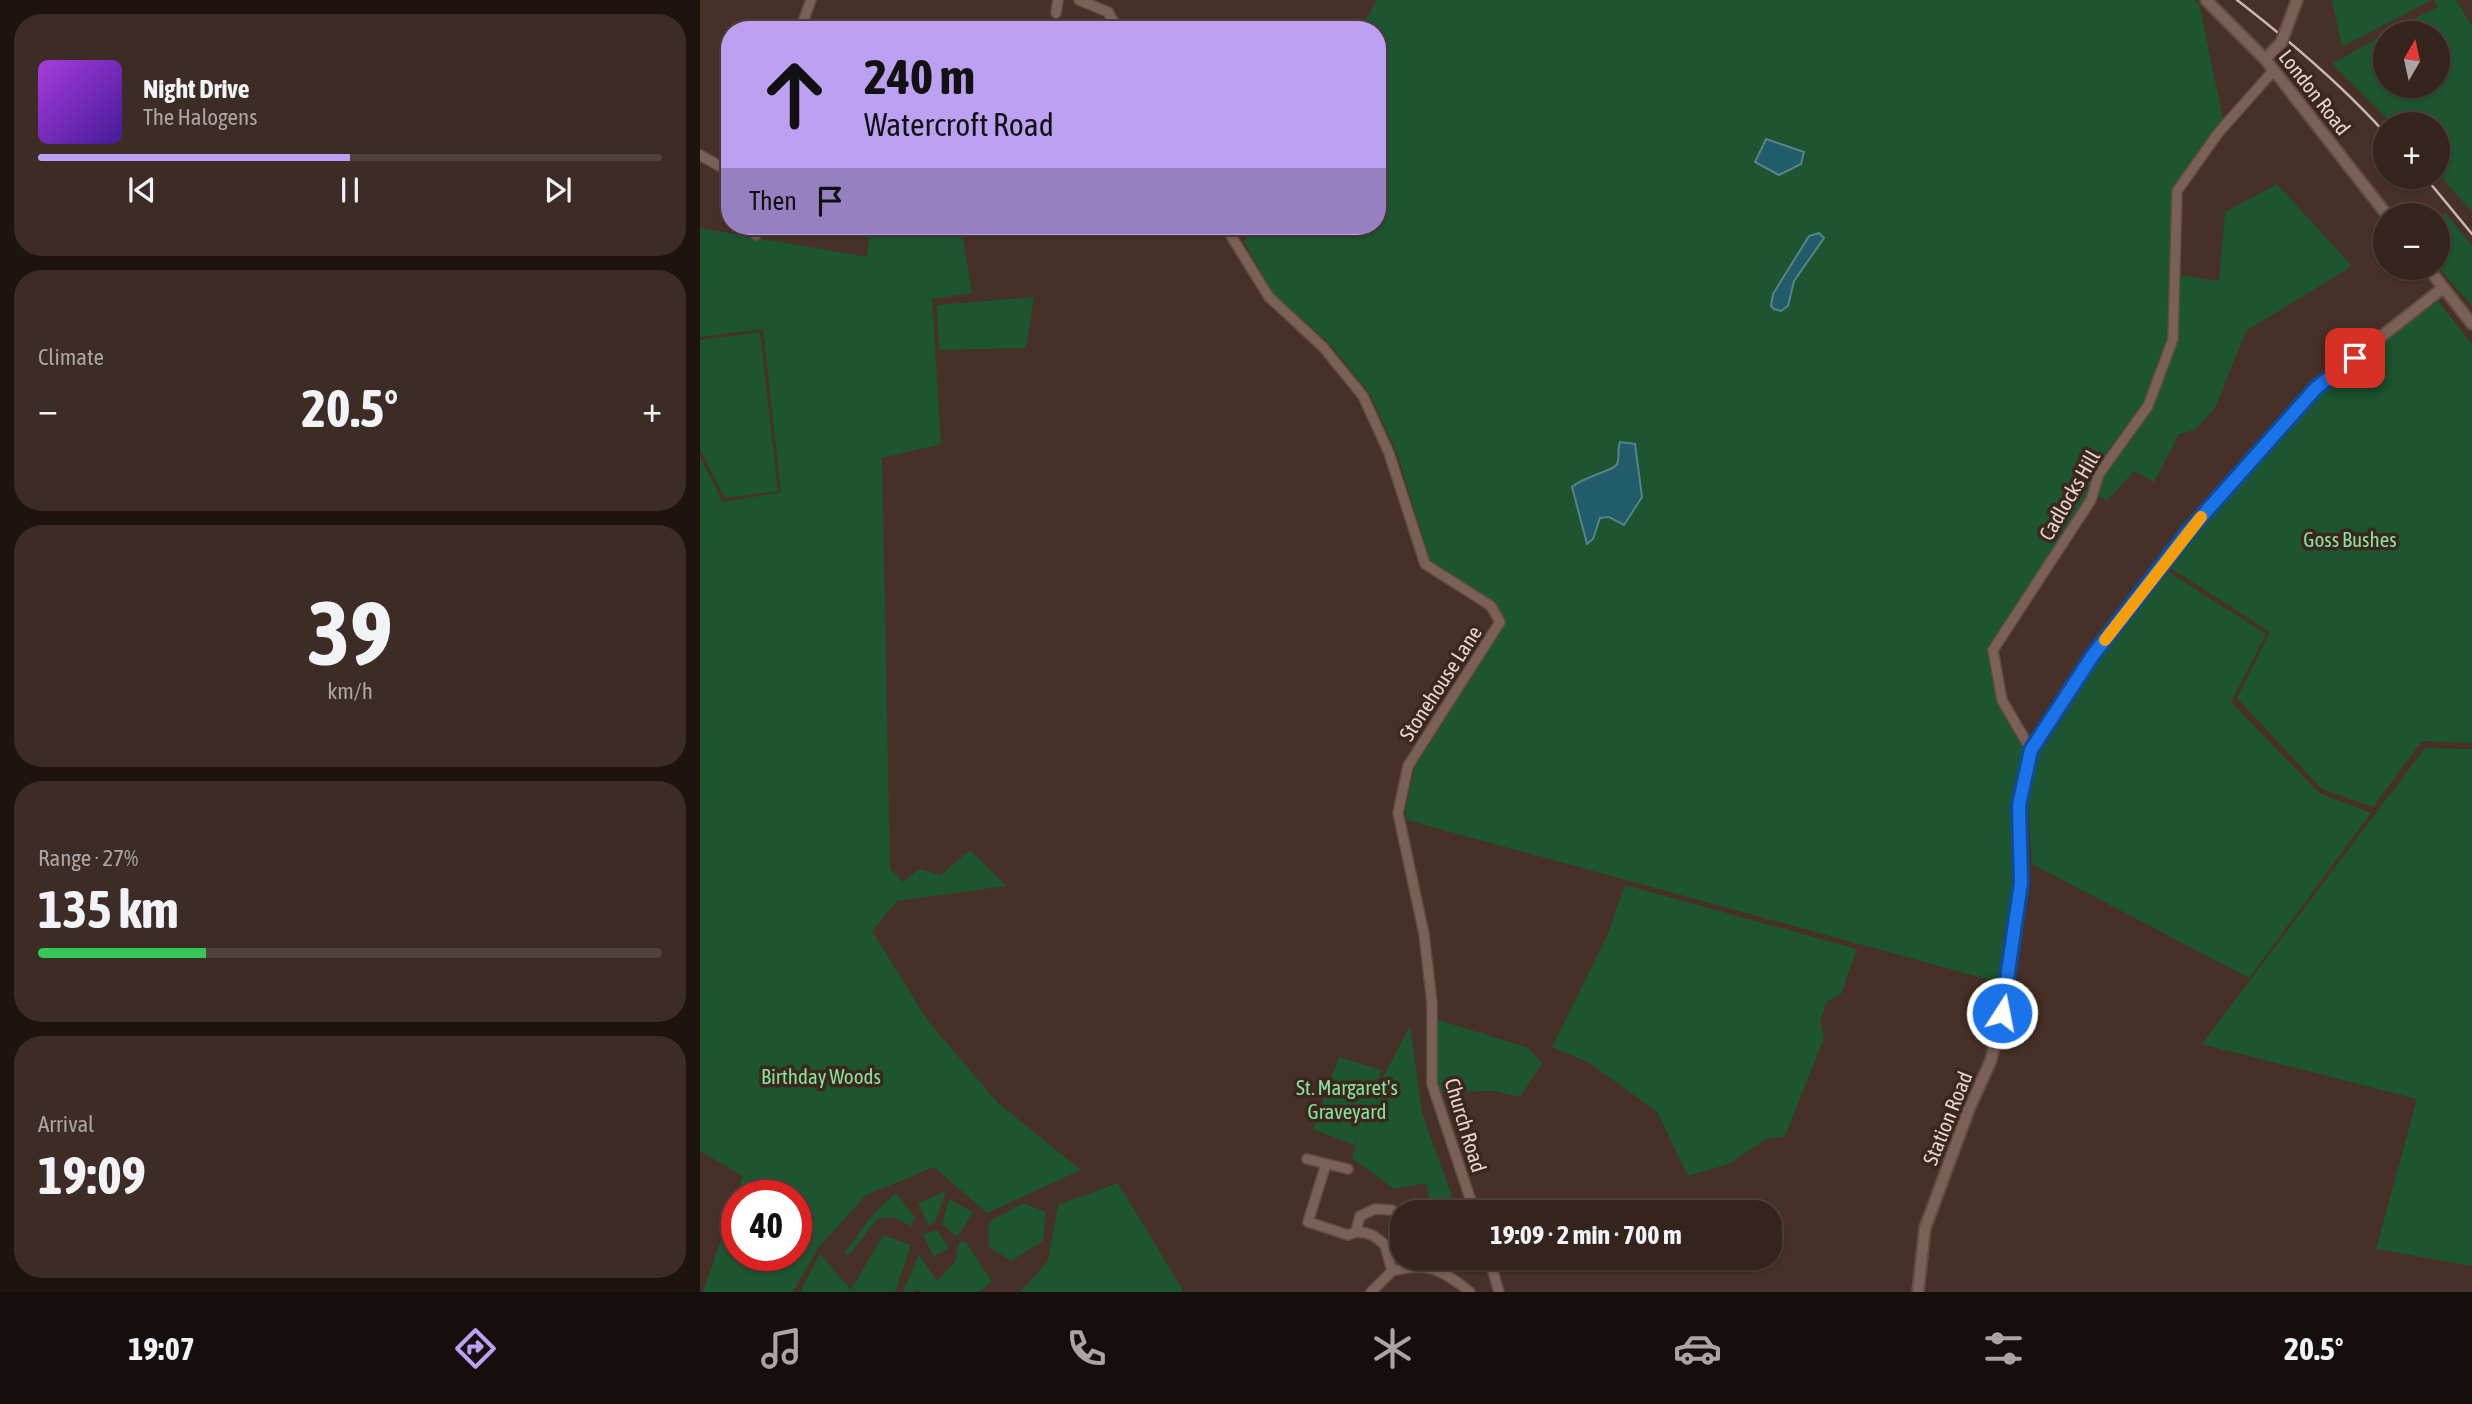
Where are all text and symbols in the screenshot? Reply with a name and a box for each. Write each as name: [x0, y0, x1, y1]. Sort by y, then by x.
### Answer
north arrow: [2373, 21, 2450, 98]
map controls: [2373, 21, 2450, 280]
street label: London Road: [2274, 45, 2356, 139]
text: 240 m: [864, 48, 975, 104]
icon: ahead: [749, 49, 840, 140]
text: Night Drive: [143, 74, 250, 104]
text: The Halogens: [143, 104, 257, 130]
text: Watercroft Road: [864, 106, 1054, 143]
button: +: [2373, 112, 2450, 189]
icon: previous: [123, 171, 161, 209]
icon: pause: [331, 171, 369, 209]
icon: next: [539, 171, 577, 209]
icon: arrive: [811, 182, 849, 220]
text: Then: [749, 186, 797, 216]
button: −: [2373, 203, 2450, 280]
pin: [2325, 328, 2385, 388]
icon: arrive: [2336, 339, 2374, 377]
text: Climate: [38, 344, 104, 370]
text: 20.5°: [302, 378, 398, 438]
text: −: [38, 387, 58, 430]
text: +: [642, 387, 662, 430]
street label: Cadlocks Hill: [2034, 445, 2105, 544]
park label: Goss Bushes: [2303, 527, 2397, 551]
text: 39: [307, 580, 393, 684]
street label: Stonehouse Lane: [1394, 621, 1486, 745]
text: km/h: [327, 678, 373, 704]
text: Range · 27%: [38, 845, 138, 871]
text: 135 km: [38, 879, 179, 939]
position arrow: [1965, 976, 2039, 1050]
park label: Birthday Woods: [761, 1064, 881, 1088]
street label: Station Road: [1917, 1068, 1977, 1168]
park label: St. Margaret's Graveyard: [1296, 1075, 1398, 1123]
street label: Church Road: [1440, 1075, 1492, 1175]
text: Arrival: [38, 1111, 94, 1137]
text: 19:09: [38, 1145, 146, 1205]
speed limit sign: 40: [721, 1180, 812, 1271]
text: 19:09 · 2 min · 700 m: [1490, 1220, 1682, 1250]
icon: directions: [451, 1324, 500, 1373]
icon: music: [757, 1324, 806, 1373]
icon: phone: [1062, 1324, 1111, 1373]
icon: climate: [1368, 1324, 1417, 1373]
icon: car: [1673, 1324, 1722, 1373]
icon: filters: [1979, 1324, 2028, 1373]
text: 19:07: [128, 1330, 195, 1367]
text: 20.5°: [2284, 1330, 2344, 1367]

